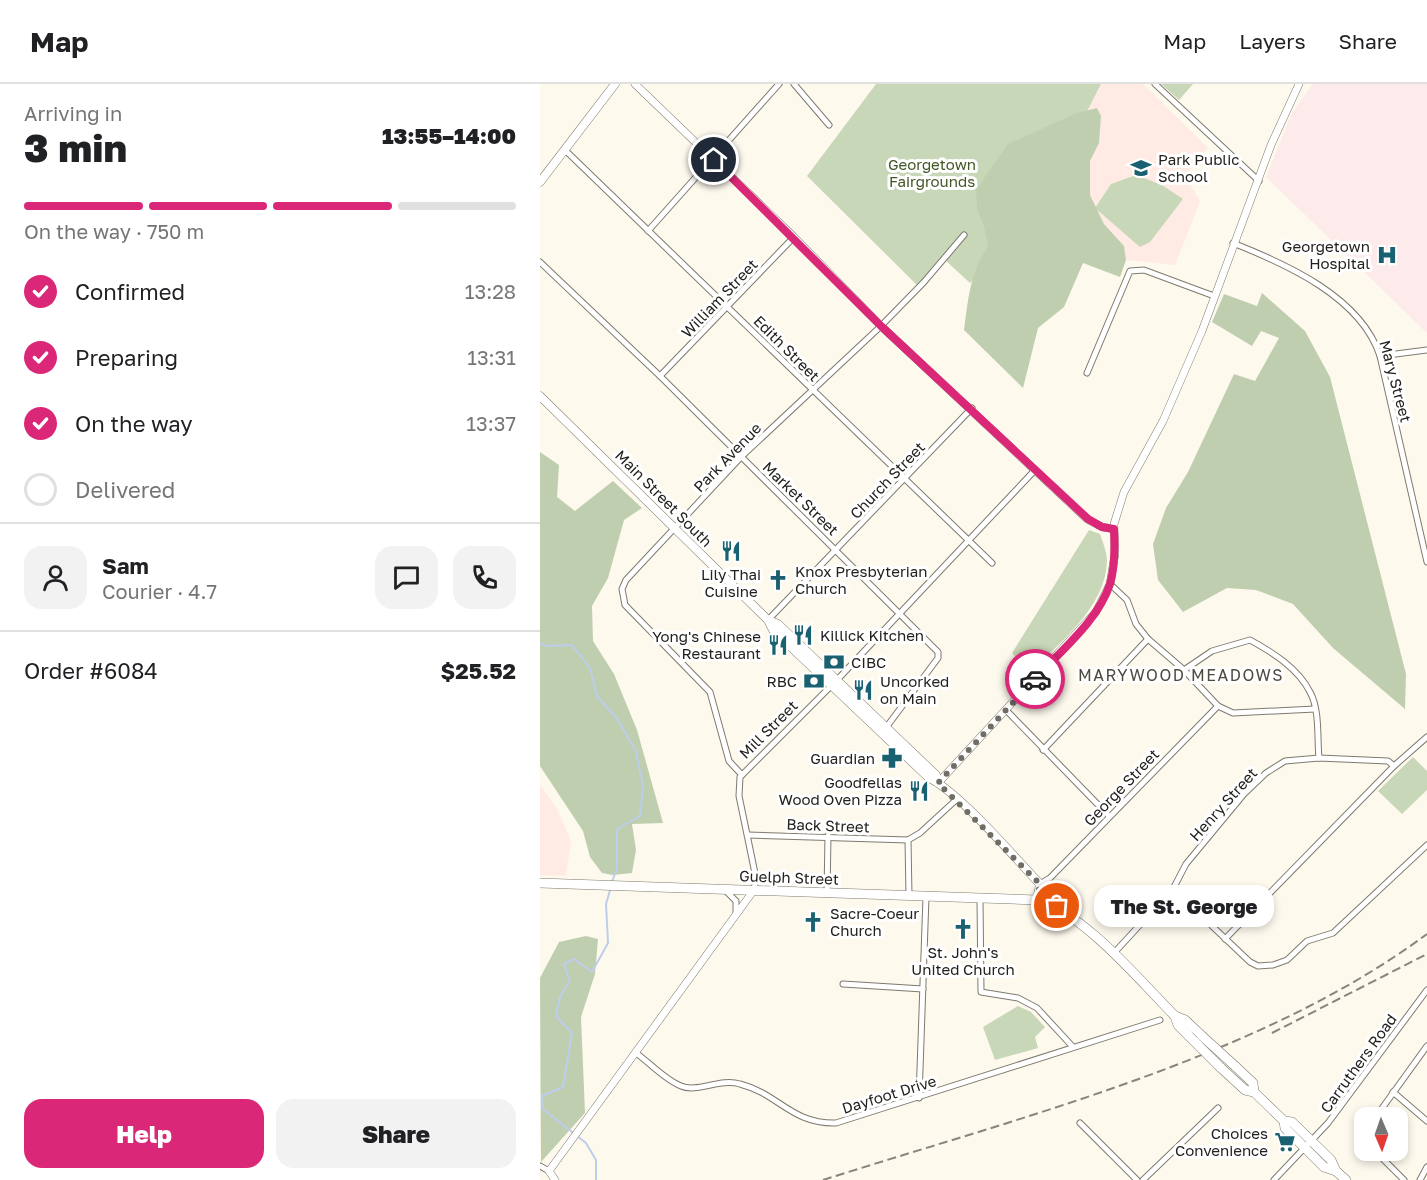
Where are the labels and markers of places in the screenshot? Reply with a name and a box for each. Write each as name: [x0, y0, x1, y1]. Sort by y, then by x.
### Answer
pin: [688, 134, 739, 185]
place label: Park Public School: [1158, 150, 1239, 185]
school or university icon: Park Public School: [1129, 156, 1153, 180]
place label: Georgetown Hospital: [1282, 237, 1370, 272]
hospital icon: Georgetown Hospital: [1375, 243, 1399, 267]
restaurant icon: Lily Thai Cuisine: [719, 539, 743, 563]
place label: Knox Presbyterian Church: [795, 562, 928, 597]
place label: Lily Thai Cuisine: [701, 565, 761, 600]
church icon: Knox Presbyterian Church: [766, 568, 790, 592]
restaurant icon: Killick Kitchen: [791, 623, 815, 647]
place label: Killick Kitchen: [820, 626, 924, 644]
place label: Yong's Chinese Restaurant: [652, 627, 761, 662]
restaurant icon: Yong's Chinese Restaurant: [766, 633, 790, 657]
bank icon: CIBC: [822, 650, 846, 674]
place label: CIBC: [851, 653, 886, 671]
bank icon: RBC: [802, 669, 826, 693]
place label: RBC: [767, 672, 797, 690]
place label: Uncorked on Main: [880, 672, 949, 707]
restaurant icon: Uncorked on Main: [851, 678, 875, 702]
pharmacy icon: Guardian: [880, 746, 904, 770]
place label: Guardian: [810, 749, 875, 767]
place label: Goodfellas Wood Oven Pizza: [779, 773, 902, 808]
restaurant icon: Goodfellas Wood Oven Pizza: [907, 779, 931, 803]
pin: [1031, 880, 1082, 931]
callout: The St. George: [1093, 885, 1273, 927]
place label: Sacre-Coeur Church: [830, 904, 919, 939]
church icon: Sacre-Coeur Church: [801, 910, 825, 934]
church icon: St. John's United Church: [951, 917, 975, 941]
place label: St. John's United Church: [911, 943, 1015, 978]
place label: Choices Convenience: [1175, 1124, 1268, 1159]
supermarket icon: Choices Convenience: [1273, 1130, 1297, 1154]

